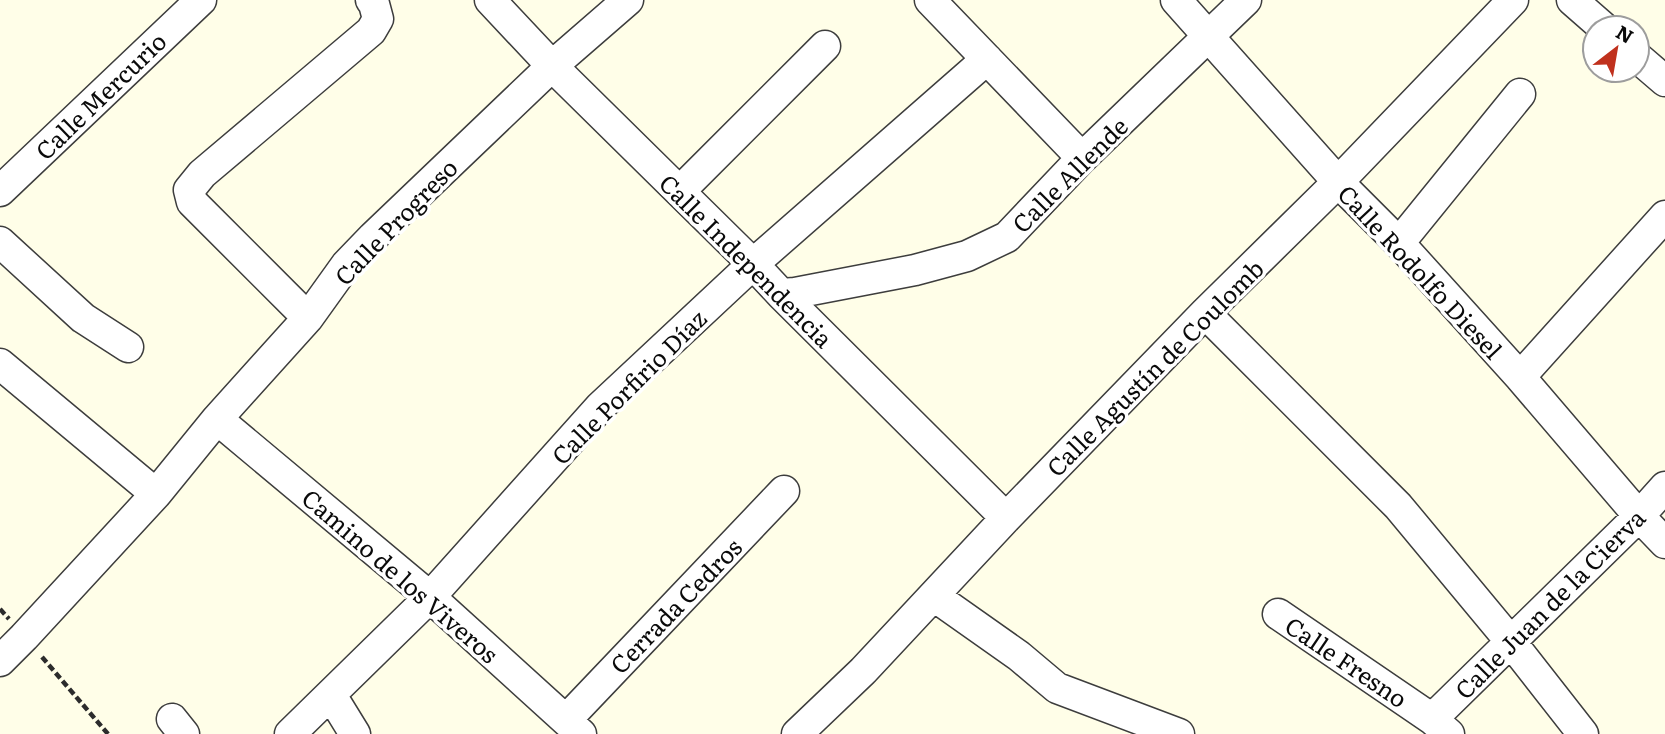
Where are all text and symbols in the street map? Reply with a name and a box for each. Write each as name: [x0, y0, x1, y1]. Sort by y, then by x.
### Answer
north arrow: [1581, 14, 1651, 84]
text: N: [1611, 17, 1639, 50]
street label: Calle Mercurio: [27, 23, 173, 167]
street label: Calle Allende: [1003, 108, 1135, 240]
street label: Calle Progreso: [326, 150, 464, 292]
street label: Calle Independencia: [652, 165, 842, 355]
street label: Calle Rodolfo Diesel: [1331, 176, 1511, 366]
street label: Calle Agustín de Coulomb: [1038, 251, 1270, 483]
street label: Calle Porfirio Díaz: [543, 300, 714, 471]
street label: Camino de los Viveros: [295, 480, 507, 670]
street label: Calle Juan de la Cierva: [1446, 500, 1652, 706]
street label: Cerrada Cedros: [601, 529, 749, 681]
street label: Calle Fresno: [1279, 607, 1415, 715]

